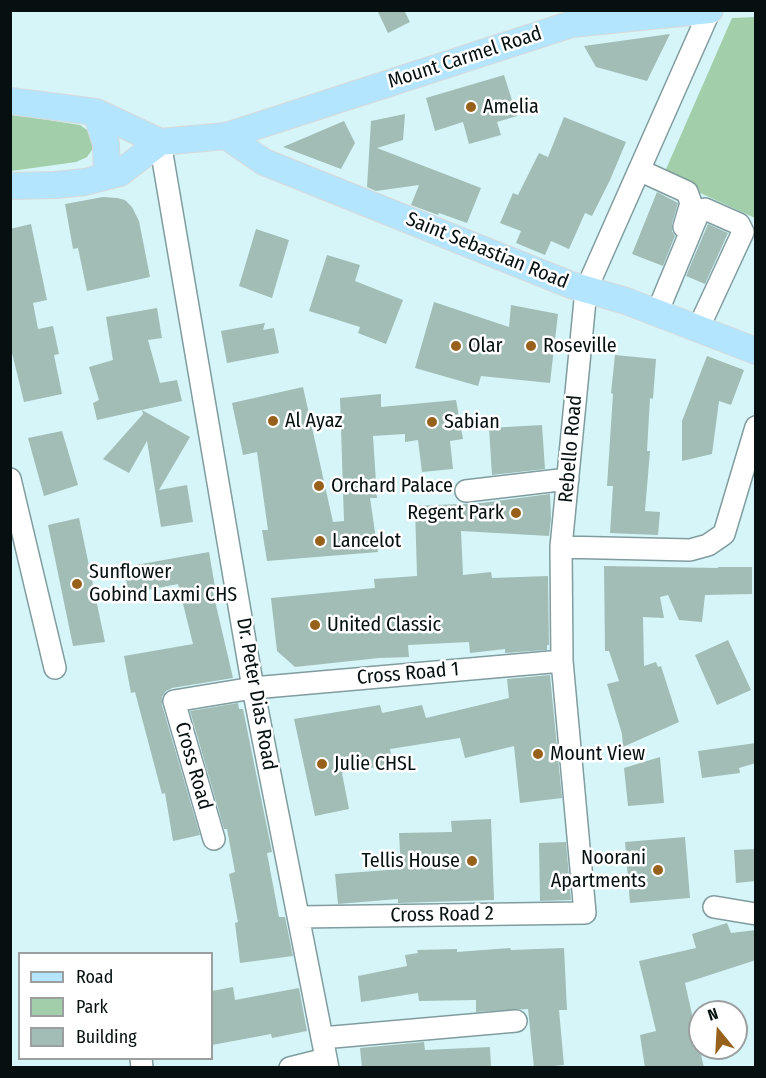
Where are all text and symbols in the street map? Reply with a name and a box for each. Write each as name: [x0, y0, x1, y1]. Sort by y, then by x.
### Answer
street label: Mount Carmel Road: [385, 22, 545, 94]
place label: Amelia: [483, 95, 539, 119]
marker: Amelia: [464, 100, 478, 114]
street label: Saint Sebastian Road: [402, 207, 572, 295]
place label: Olar: [468, 334, 503, 358]
place label: Roseville: [543, 334, 617, 358]
marker: Olar: [449, 339, 463, 353]
marker: Roseville: [524, 339, 538, 353]
street label: Rebello Road: [554, 394, 588, 504]
place label: Al Ayaz: [285, 409, 342, 433]
place label: Sabian: [444, 410, 500, 434]
marker: Al Ayaz: [266, 414, 280, 428]
marker: Sabian: [425, 415, 439, 429]
place label: Orchard Palace: [331, 474, 453, 498]
marker: Orchard Palace: [312, 479, 326, 493]
place label: Regent Park: [407, 501, 504, 525]
marker: Regent Park: [509, 506, 523, 520]
place label: Lancelot: [332, 529, 401, 553]
marker: Lancelot: [313, 534, 327, 548]
place label: Sunflower Gobind Laxmi CHS: [89, 560, 237, 607]
marker: Sunflower Gobind Laxmi CHS: [70, 577, 84, 591]
place label: United Classic: [327, 613, 441, 637]
street label: Dr. Peter Dias Road: [231, 616, 281, 772]
marker: United Classic: [308, 618, 322, 632]
street label: Cross Road 1: [356, 658, 460, 690]
street label: Cross Road: [169, 720, 217, 812]
place label: Mount View: [550, 742, 645, 766]
marker: Mount View: [531, 747, 545, 761]
place label: Julie CHSL: [334, 752, 416, 776]
marker: Julie CHSL: [315, 757, 329, 771]
place label: Noorani Apartments: [551, 846, 646, 893]
place label: Tellis House: [362, 849, 460, 873]
marker: Tellis House: [465, 854, 479, 868]
marker: Noorani Apartments: [651, 863, 665, 877]
street label: Cross Road 2: [390, 902, 494, 928]
legend: [18, 952, 213, 1060]
text: Road: [76, 966, 113, 988]
text: Park: [76, 996, 108, 1018]
north arrow: [688, 1000, 748, 1060]
text: N: [705, 1004, 720, 1025]
text: Building: [76, 1026, 137, 1048]

